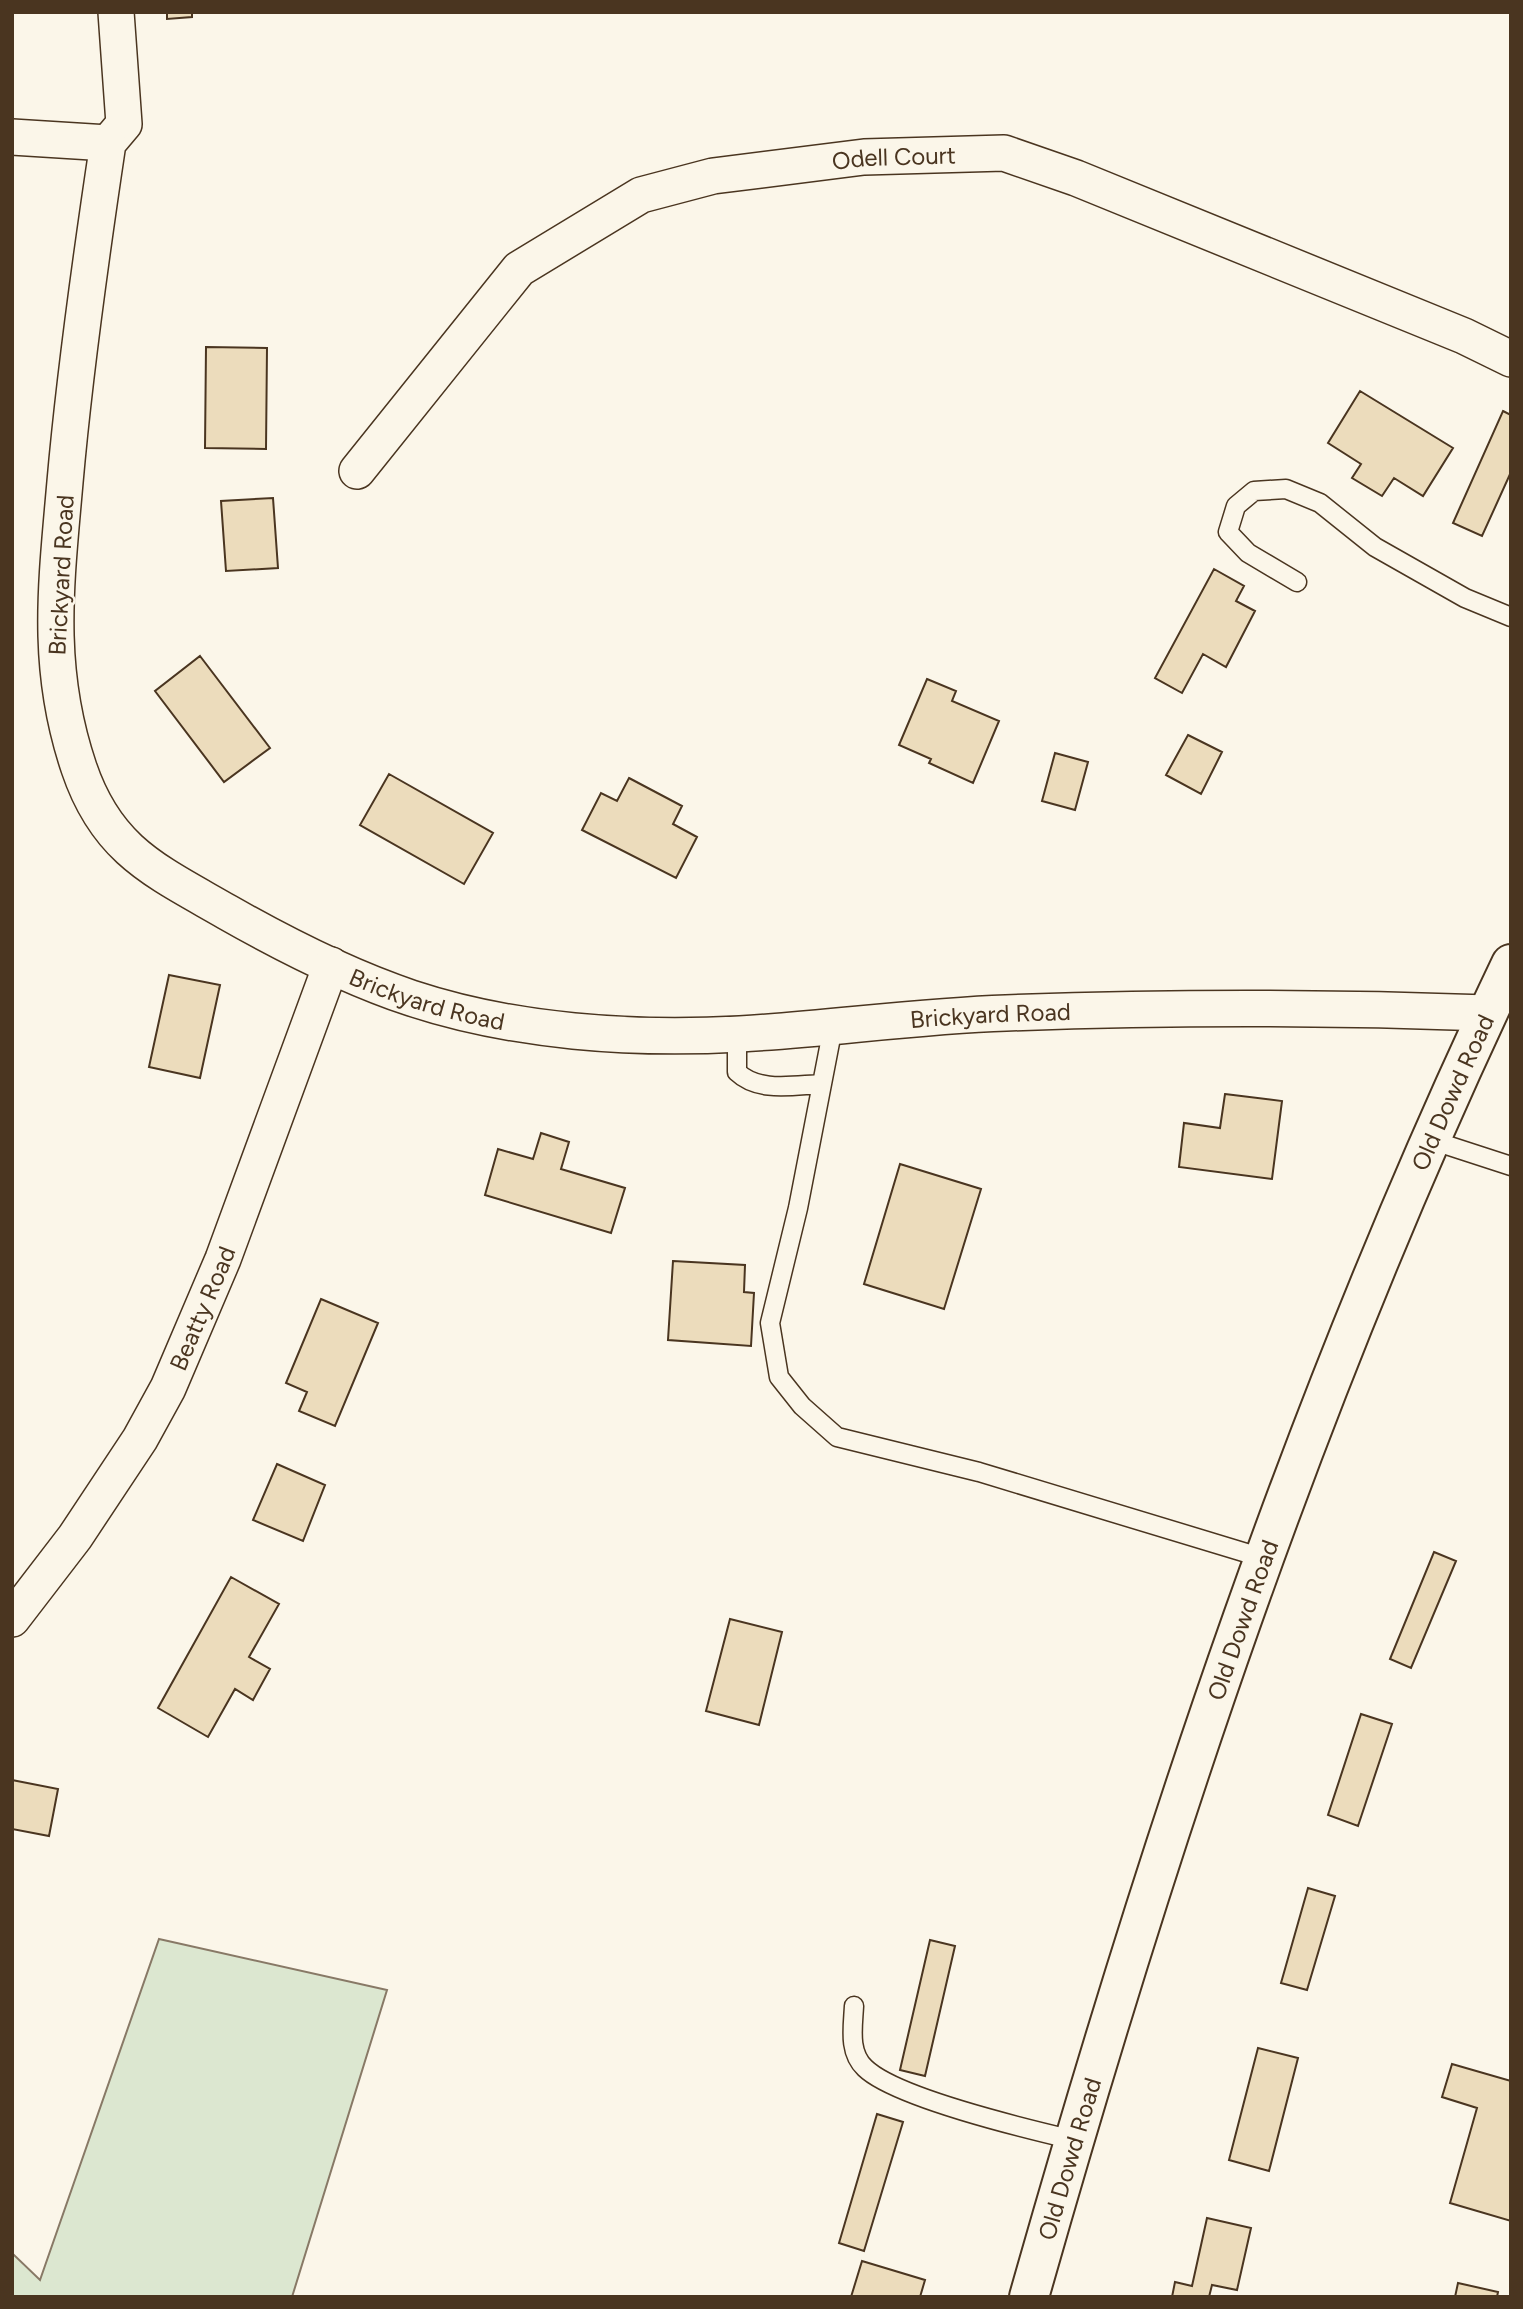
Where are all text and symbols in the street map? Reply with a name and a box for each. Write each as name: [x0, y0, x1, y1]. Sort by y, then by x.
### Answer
street label: Odell Court: [830, 140, 956, 175]
street label: Brickyard Road: [42, 494, 80, 656]
street label: Brickyard Road: [345, 962, 507, 1036]
street label: Brickyard Road: [909, 996, 1071, 1034]
street label: Old Dowd Road: [1405, 1010, 1500, 1175]
street label: Beatty Road: [163, 1242, 241, 1375]
street label: Old Dowd Road: [1201, 1536, 1284, 1704]
street label: Old Dowd Road: [1032, 2074, 1107, 2243]

